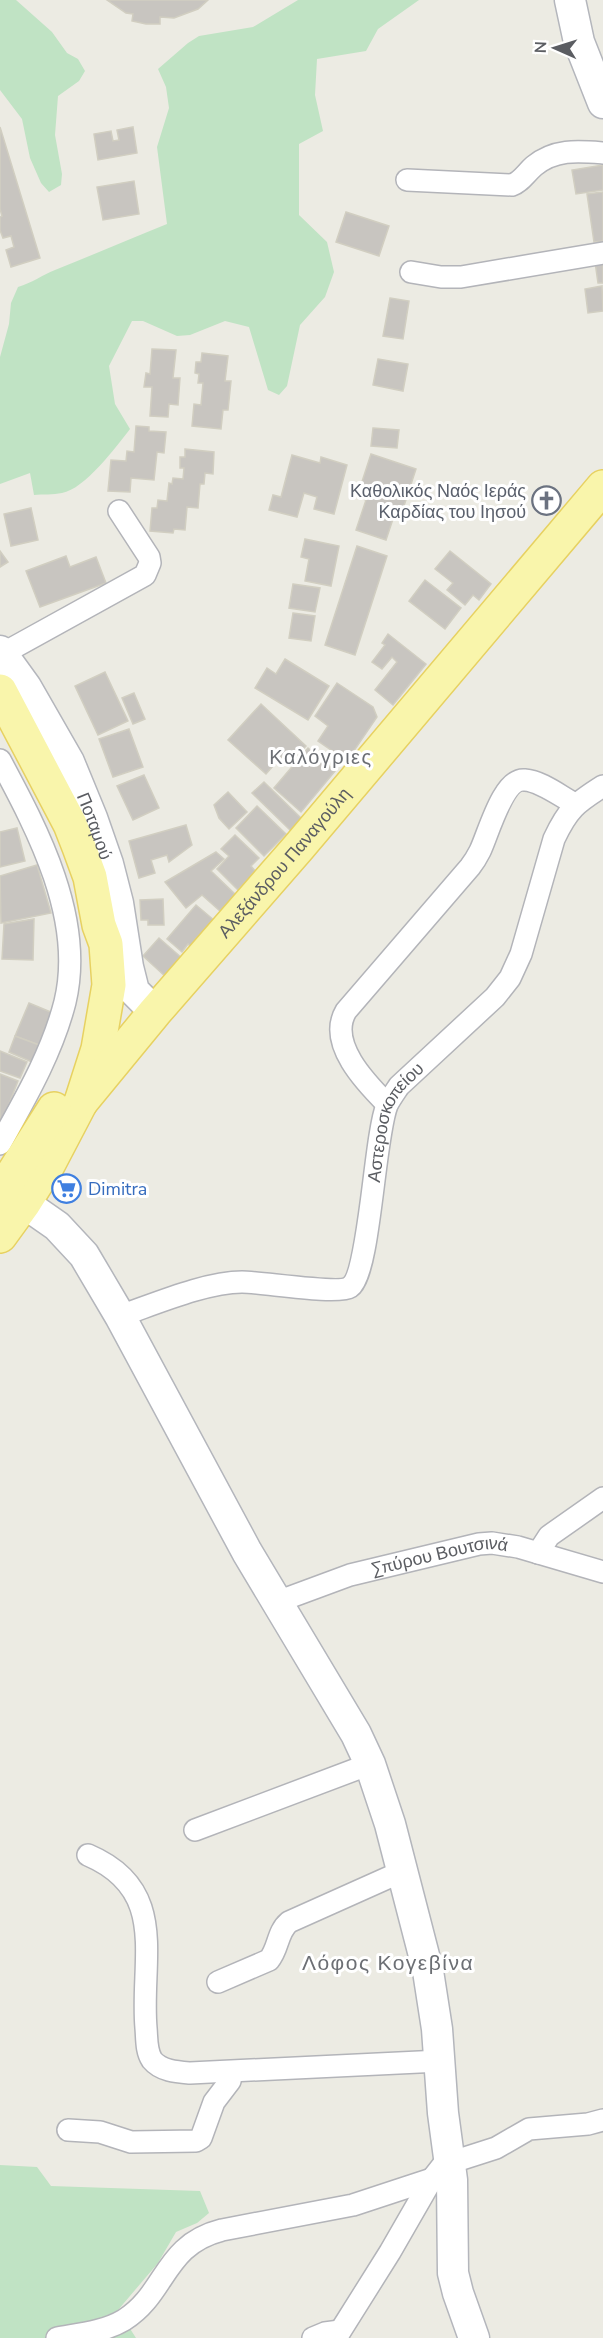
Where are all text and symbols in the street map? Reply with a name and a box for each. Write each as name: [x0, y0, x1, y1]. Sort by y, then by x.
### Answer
north arrow: [525, 18, 585, 78]
text: N: [530, 41, 552, 54]
place label: Καθολικός Ναός Ιεράς Καρδίας του Ιησού: [350, 479, 526, 524]
church icon: Καθολικός Ναός Ιεράς Καρδίας του Ιησού: [531, 485, 563, 517]
district label: Καλόγριες: [269, 744, 373, 771]
street label: Αλεξάνδρου Παναγούλη: [213, 782, 356, 943]
street label: Ποταμού: [71, 789, 118, 863]
street label: Αστεροσκοπείου: [362, 1057, 429, 1184]
supermarket icon: Dimitra: [51, 1173, 83, 1205]
place label: Dimitra: [88, 1177, 147, 1201]
street label: Σπύρου Βουτσινά: [369, 1531, 510, 1581]
district label: Λόφος Κογεβίνα: [302, 1949, 474, 1977]

